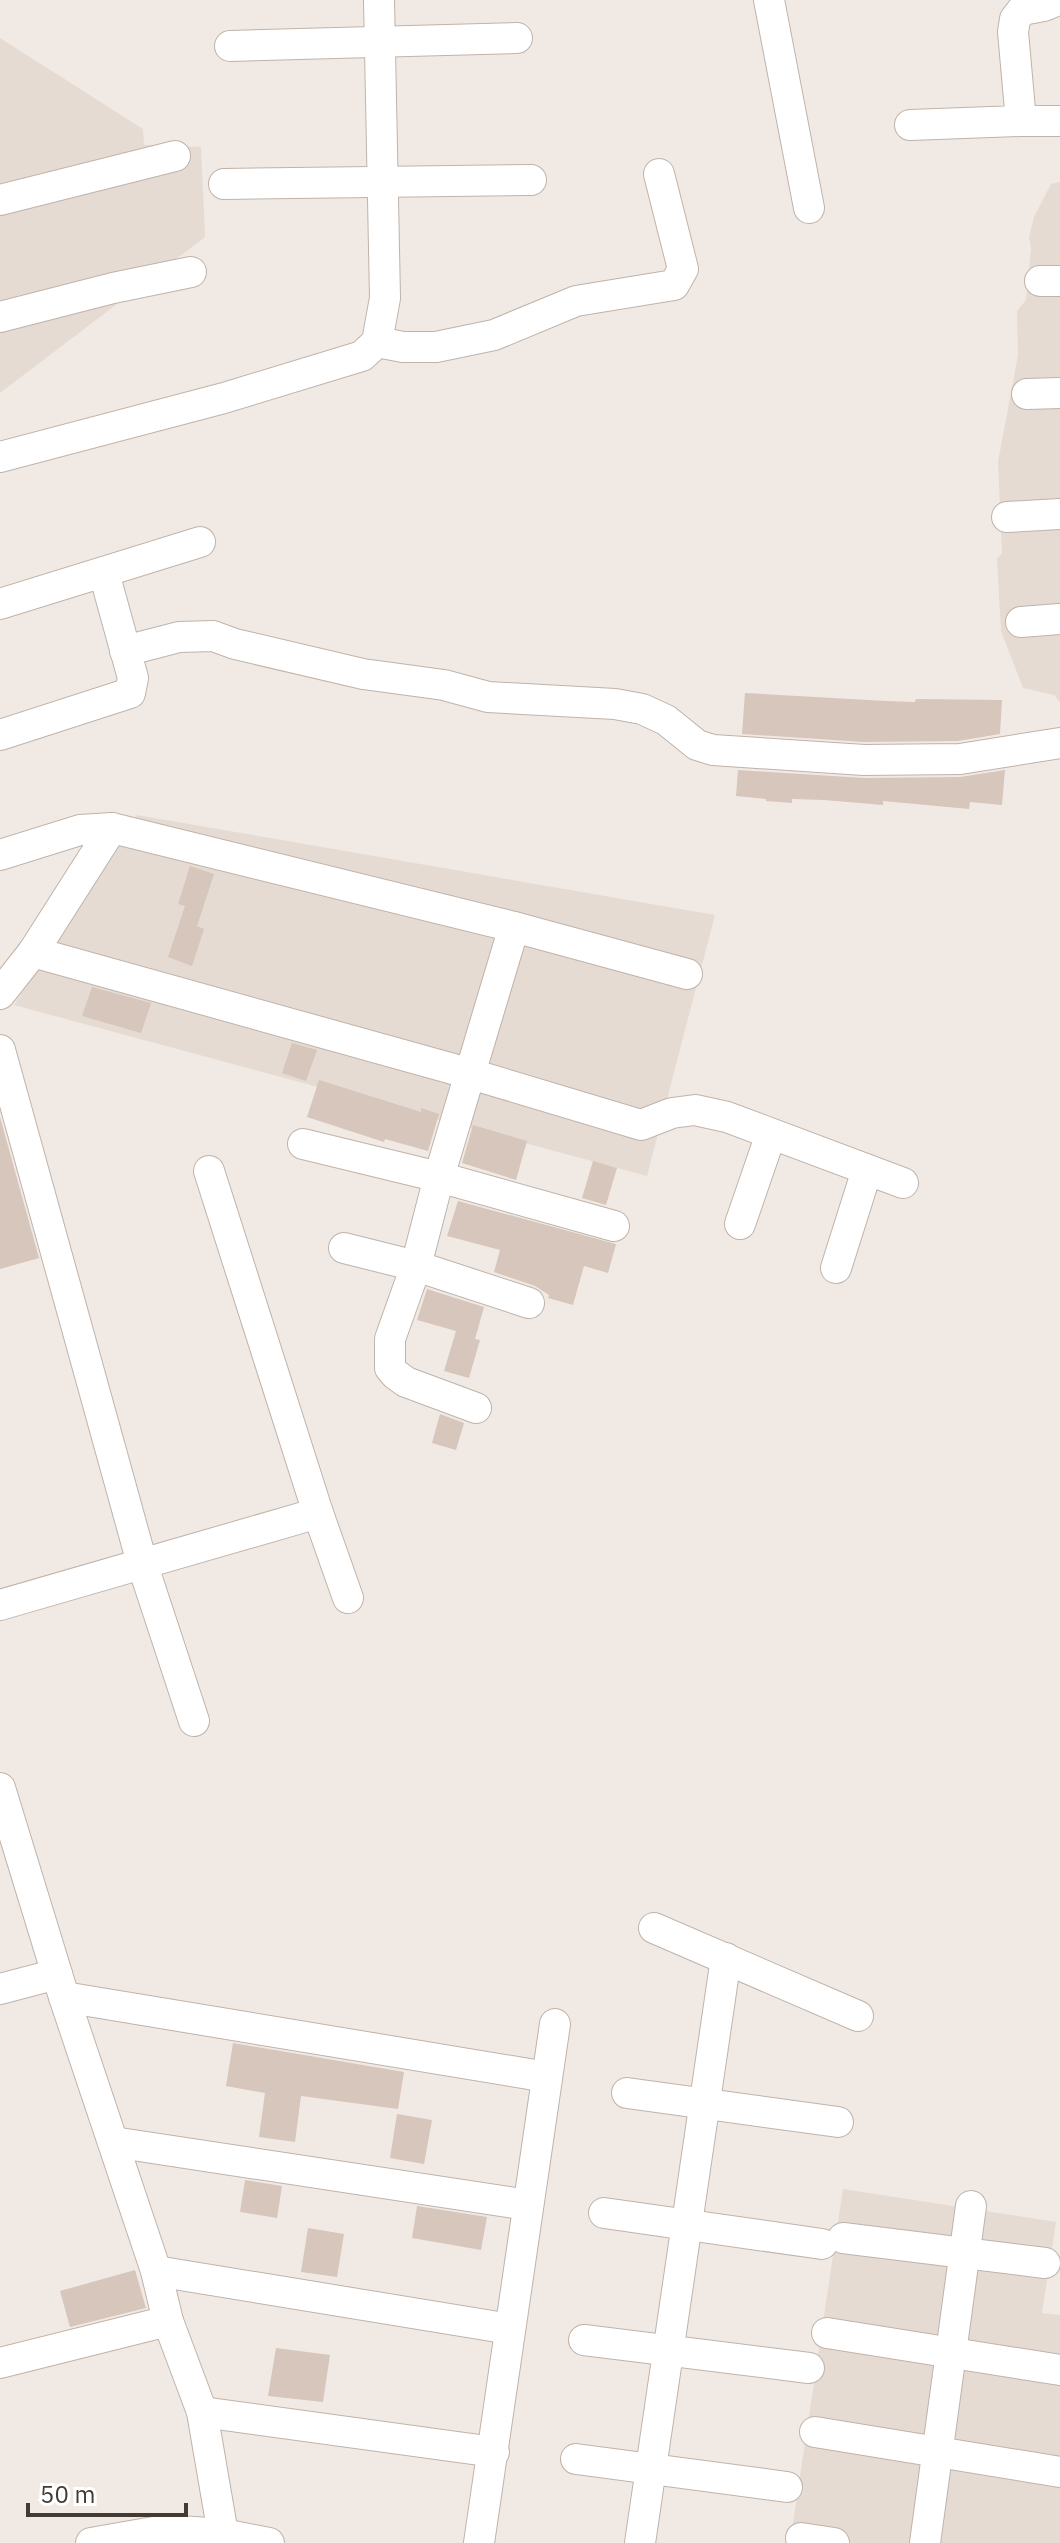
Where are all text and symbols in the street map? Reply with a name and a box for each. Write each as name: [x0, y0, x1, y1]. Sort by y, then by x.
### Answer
scale bar: [28, 2467, 186, 2517]
text: 50 m: [40, 2478, 95, 2510]

